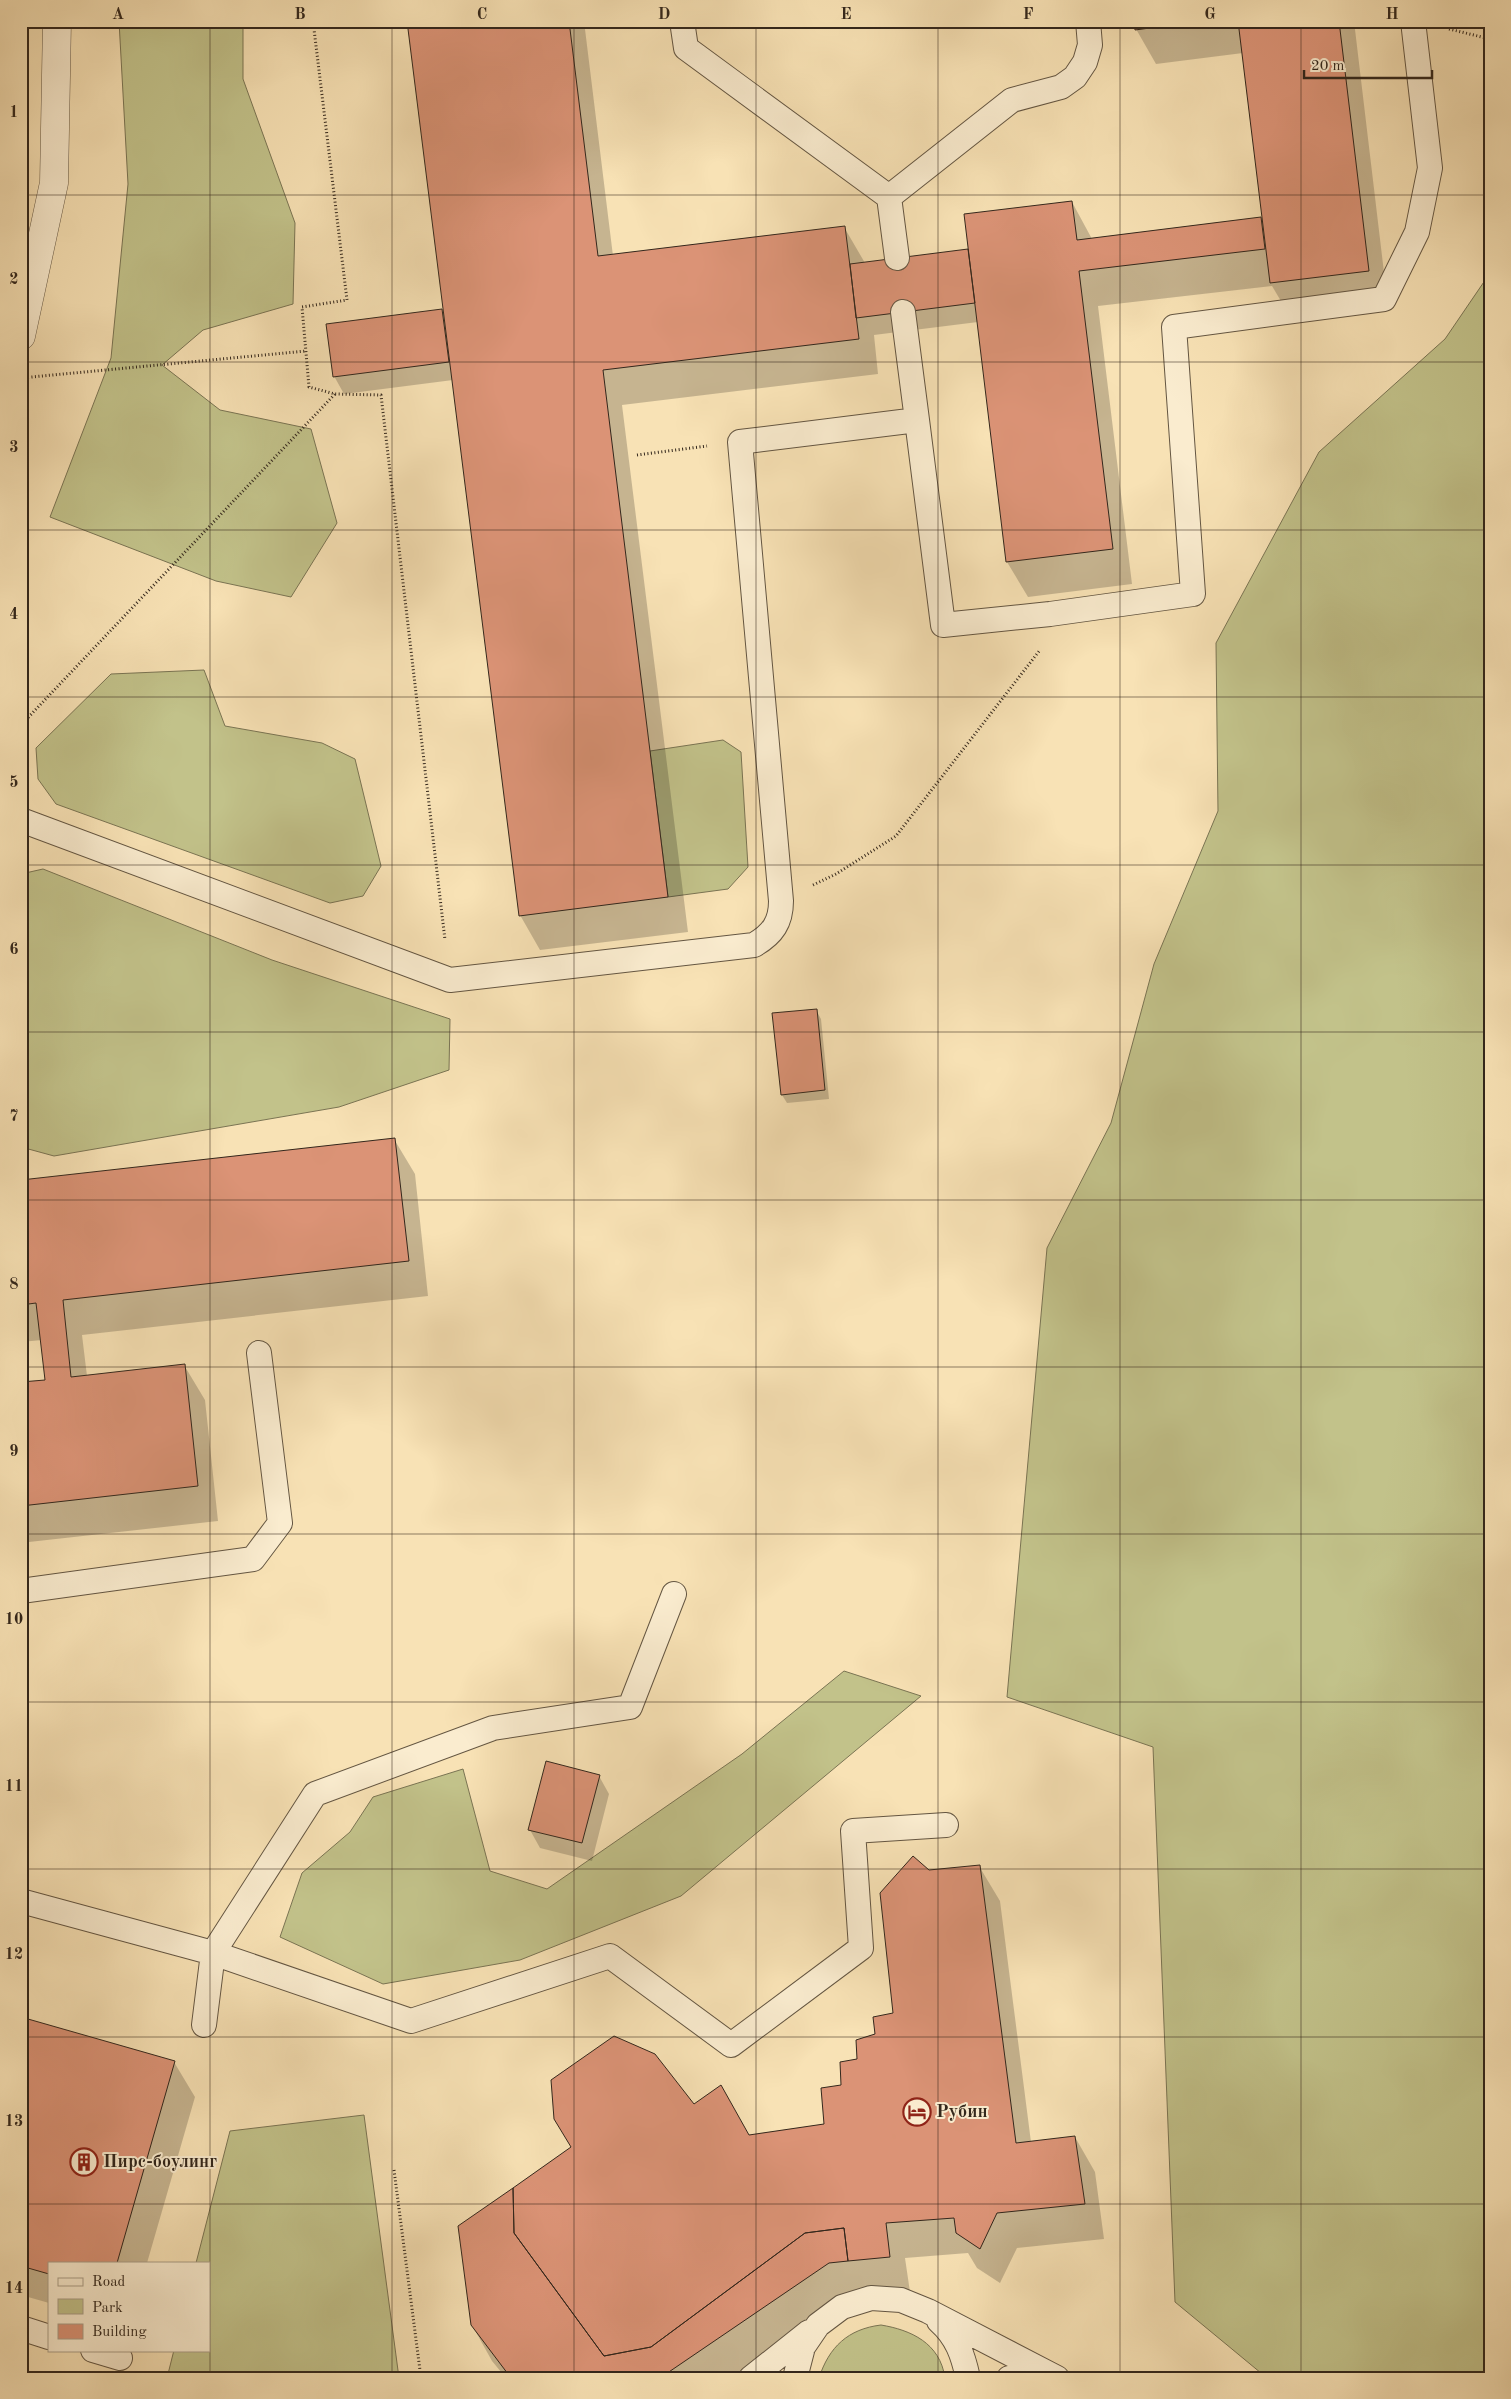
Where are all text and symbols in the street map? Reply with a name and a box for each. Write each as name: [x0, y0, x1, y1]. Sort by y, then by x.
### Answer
text: A: [112, 7, 124, 23]
text: B: [294, 7, 306, 23]
text: C: [477, 7, 487, 23]
text: D: [658, 7, 670, 23]
text: E: [840, 7, 852, 23]
text: F: [1023, 7, 1034, 23]
text: G: [1204, 7, 1216, 23]
text: H: [1385, 7, 1399, 23]
scale bar: [1304, 48, 1431, 80]
text: 20 m: [1311, 59, 1345, 74]
text: 1: [9, 105, 19, 121]
text: 2: [9, 272, 19, 288]
text: 3: [9, 440, 19, 456]
text: 4: [9, 607, 19, 623]
text: 5: [9, 775, 19, 791]
text: 6: [9, 942, 19, 958]
text: 7: [9, 1109, 19, 1125]
text: 8: [9, 1277, 19, 1293]
text: 9: [9, 1444, 19, 1460]
text: 10: [5, 1612, 23, 1628]
text: 11: [5, 1779, 23, 1795]
text: 12: [5, 1947, 23, 1963]
hotel icon: Рубин: [902, 2097, 932, 2127]
place label: Рубин: [936, 2103, 988, 2121]
text: 13: [5, 2114, 23, 2130]
building icon: Пирс-боулинг: [69, 2147, 99, 2177]
place label: Пирс-боулинг: [103, 2153, 217, 2171]
legend: [48, 2262, 210, 2352]
text: Road: [92, 2275, 126, 2290]
text: 14: [5, 2281, 23, 2297]
text: Park: [92, 2301, 123, 2316]
text: Building: [92, 2325, 147, 2340]

